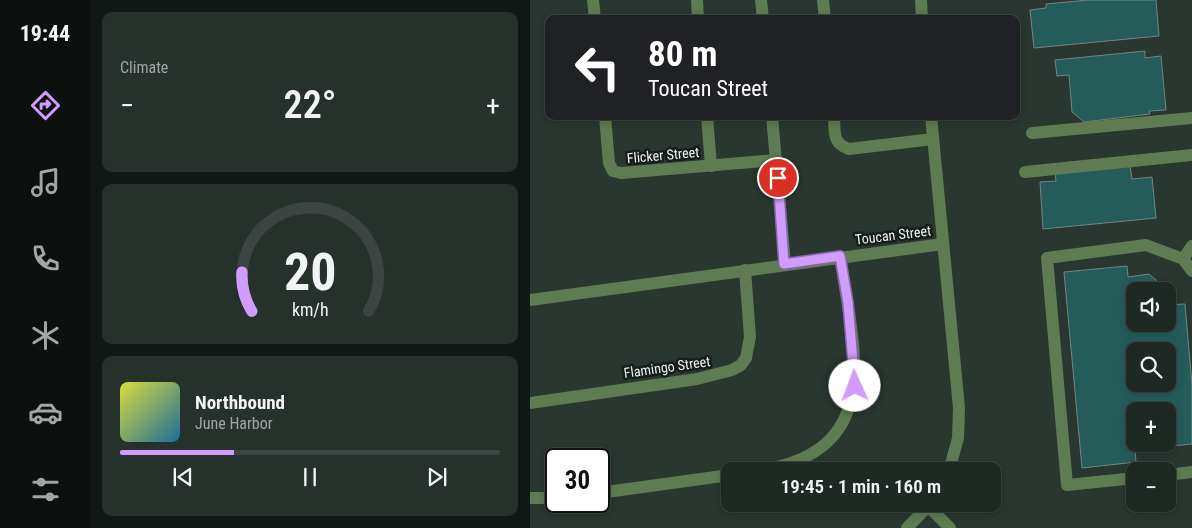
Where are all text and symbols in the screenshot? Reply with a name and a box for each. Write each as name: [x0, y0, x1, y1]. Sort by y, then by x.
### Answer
text: 19:44: [20, 21, 70, 46]
text: 80 m: [648, 34, 717, 75]
icon: left: [565, 35, 630, 100]
text: Climate: [120, 58, 168, 77]
text: Toucan Street: [648, 76, 768, 101]
text: 22°: [284, 83, 336, 127]
icon: directions: [28, 88, 63, 123]
text: −: [120, 89, 134, 122]
text: +: [486, 89, 500, 122]
street label: Flicker Street: [626, 144, 700, 166]
pin: [757, 157, 799, 199]
icon: arrive: [764, 164, 792, 192]
icon: music: [28, 165, 63, 200]
street label: Toucan Street: [854, 222, 932, 248]
icon: phone: [28, 241, 63, 276]
text: 20: [284, 242, 336, 303]
map controls: [1126, 282, 1176, 512]
button: sound: [1126, 282, 1176, 332]
text: km/h: [292, 299, 328, 320]
icon: climate: [28, 318, 63, 353]
button: search: [1126, 342, 1176, 392]
street label: Flamingo Street: [623, 353, 711, 381]
position arrow: [828, 359, 880, 411]
text: Northbound: [195, 391, 285, 414]
icon: car: [28, 395, 63, 430]
button: +: [1126, 402, 1176, 452]
text: June Harbor: [195, 414, 273, 433]
speed limit sign: 30: [545, 448, 610, 513]
button: −: [1126, 462, 1176, 512]
icon: previous: [169, 463, 197, 491]
icon: pause: [296, 463, 324, 491]
icon: next: [423, 463, 451, 491]
icon: filters: [28, 472, 63, 507]
text: 19:45 · 1 min · 160 m: [781, 475, 941, 498]

